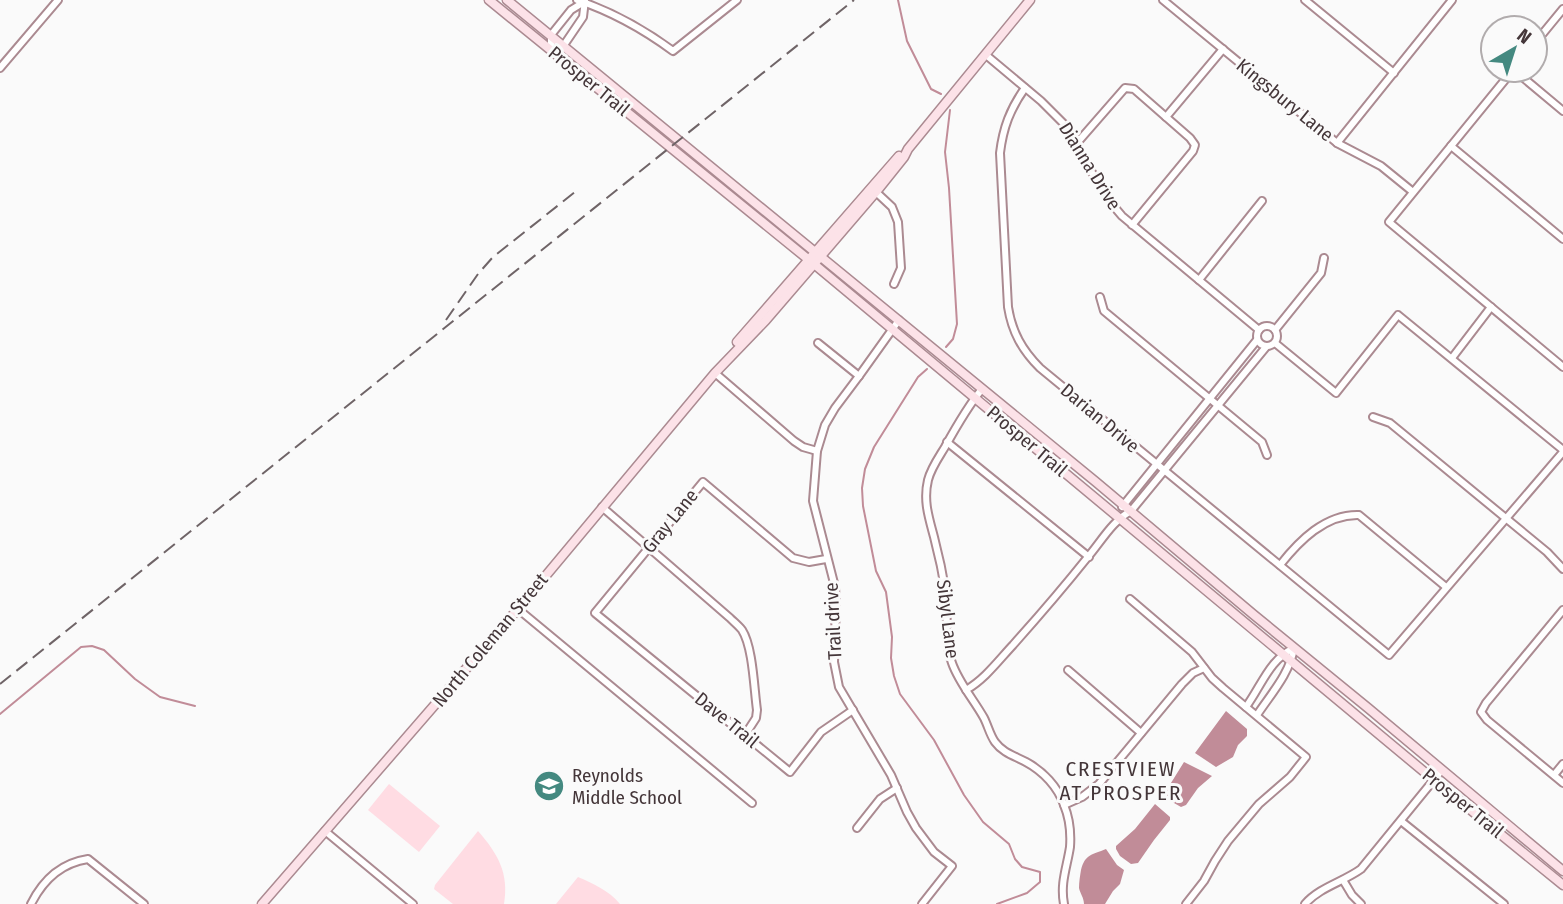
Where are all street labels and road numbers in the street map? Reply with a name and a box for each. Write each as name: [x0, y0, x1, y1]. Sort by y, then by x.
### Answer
street label: Prosper Trail: [544, 41, 634, 121]
street label: Kingsbury Lane: [1232, 54, 1338, 146]
street label: Dianna Drive: [1054, 118, 1126, 214]
street label: Darian Drive: [1056, 378, 1144, 458]
street label: Prosper Trail: [982, 401, 1072, 481]
street label: Gray Lane: [637, 484, 703, 558]
street label: North Coleman Street: [427, 568, 553, 712]
street label: Sibyl Lane: [932, 578, 964, 660]
street label: Trail drive: [819, 582, 847, 660]
street label: Dave Trail: [690, 687, 764, 753]
street label: Prosper Trail: [1418, 763, 1508, 843]

